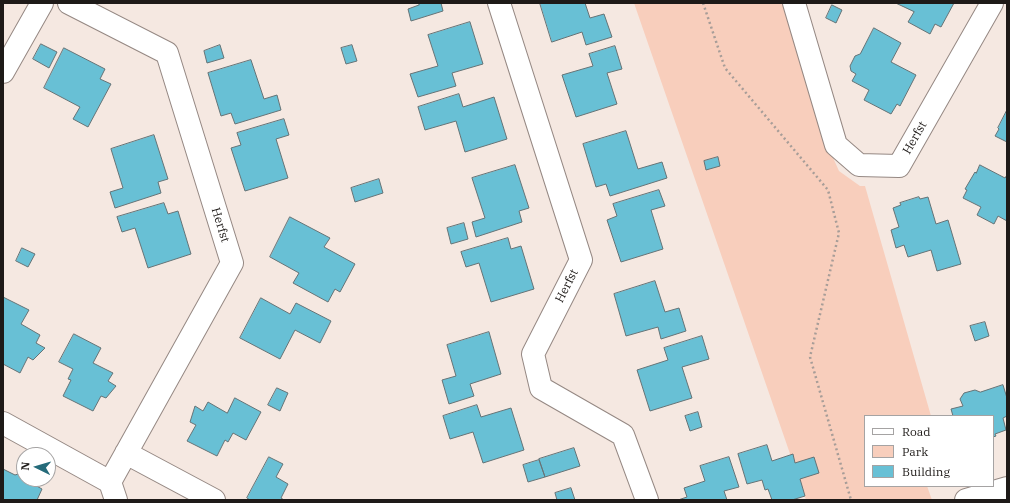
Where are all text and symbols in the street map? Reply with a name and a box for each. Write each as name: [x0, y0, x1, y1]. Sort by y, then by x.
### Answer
street label: Herfst: [900, 119, 930, 157]
street label: Herfst: [208, 206, 232, 244]
street label: Herfst: [553, 267, 581, 305]
legend: [864, 415, 994, 487]
text: Road: [902, 424, 931, 439]
text: Park: [902, 444, 928, 459]
north arrow: [16, 447, 56, 487]
text: N: [18, 461, 32, 471]
text: Building: [902, 464, 950, 479]

